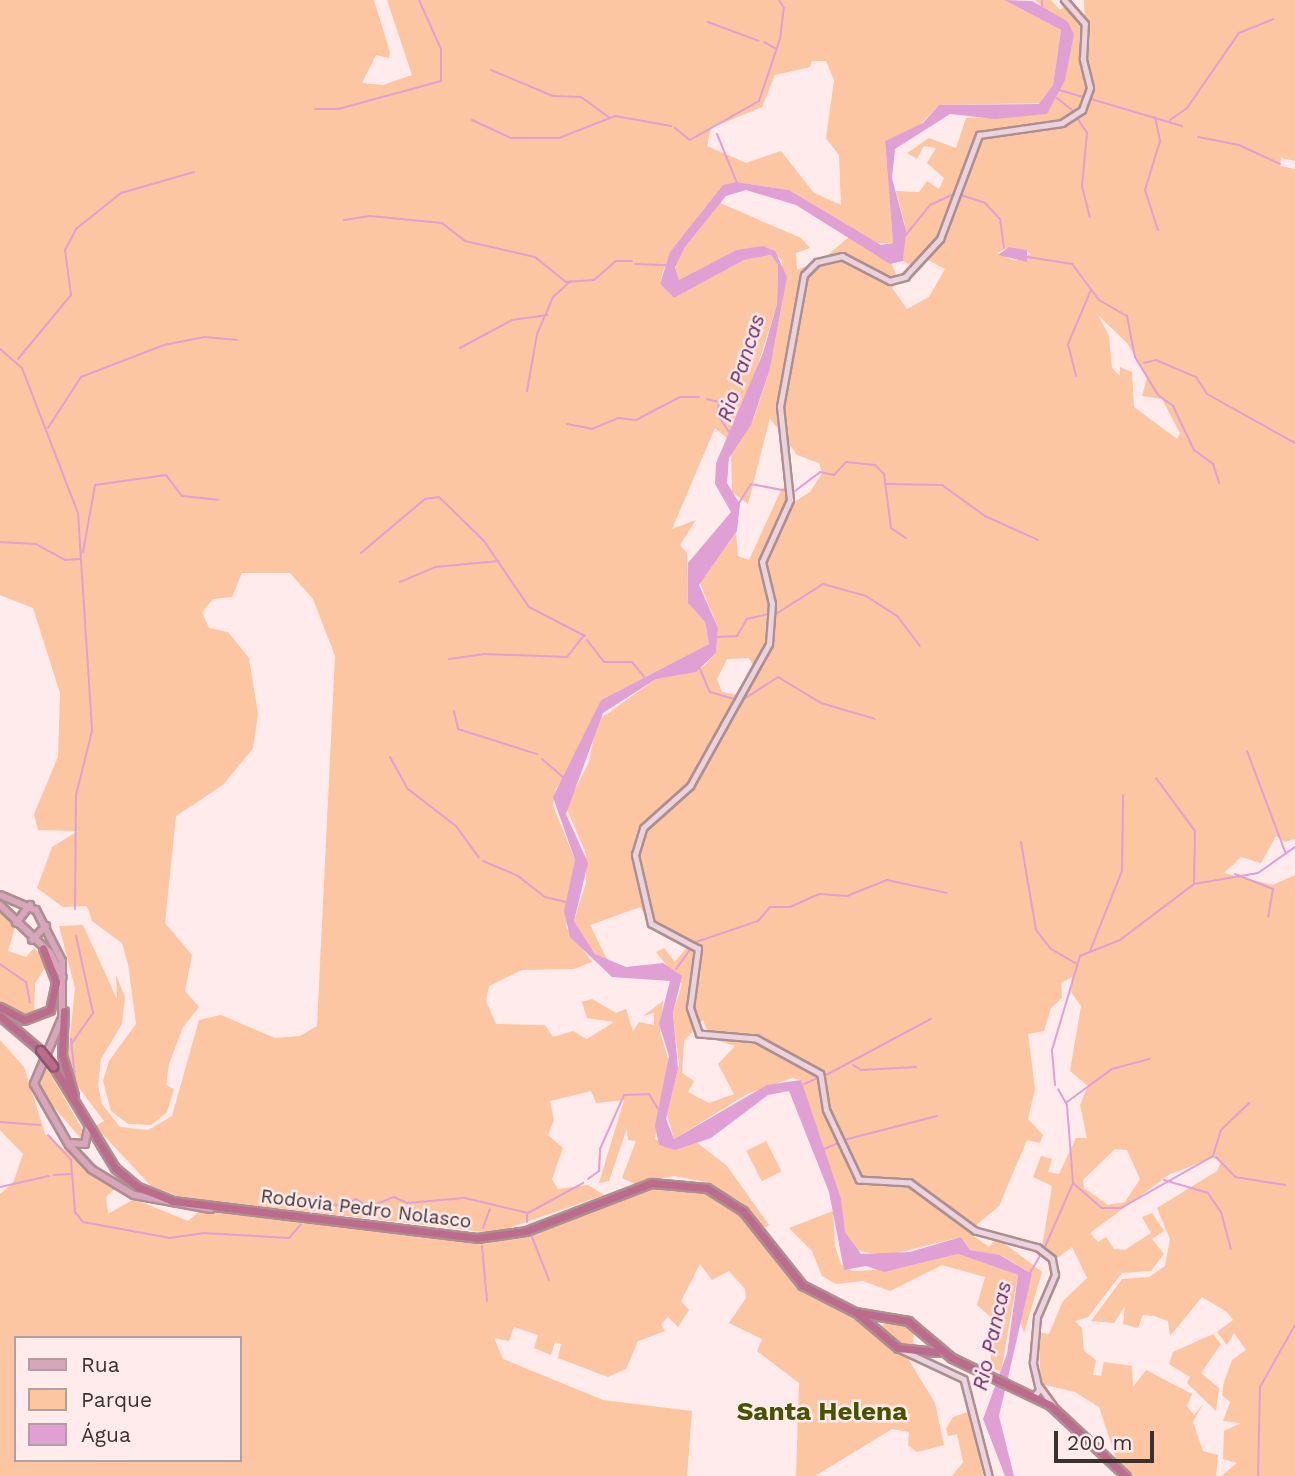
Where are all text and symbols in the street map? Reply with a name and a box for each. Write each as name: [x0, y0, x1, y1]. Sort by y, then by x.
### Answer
water label: Rio Pancas: [712, 311, 770, 425]
street label: Rodovia Pedro Nolasco: [259, 1185, 473, 1233]
water label: Rio Pancas: [967, 1279, 1017, 1393]
legend: [14, 1336, 242, 1462]
text: Rua: [81, 1352, 120, 1377]
text: Parque: [81, 1387, 152, 1412]
district label: Santa Helena: [737, 1396, 907, 1428]
scale bar: [1057, 1416, 1157, 1460]
text: Água: [81, 1422, 131, 1447]
text: 200 m: [1067, 1430, 1133, 1455]

